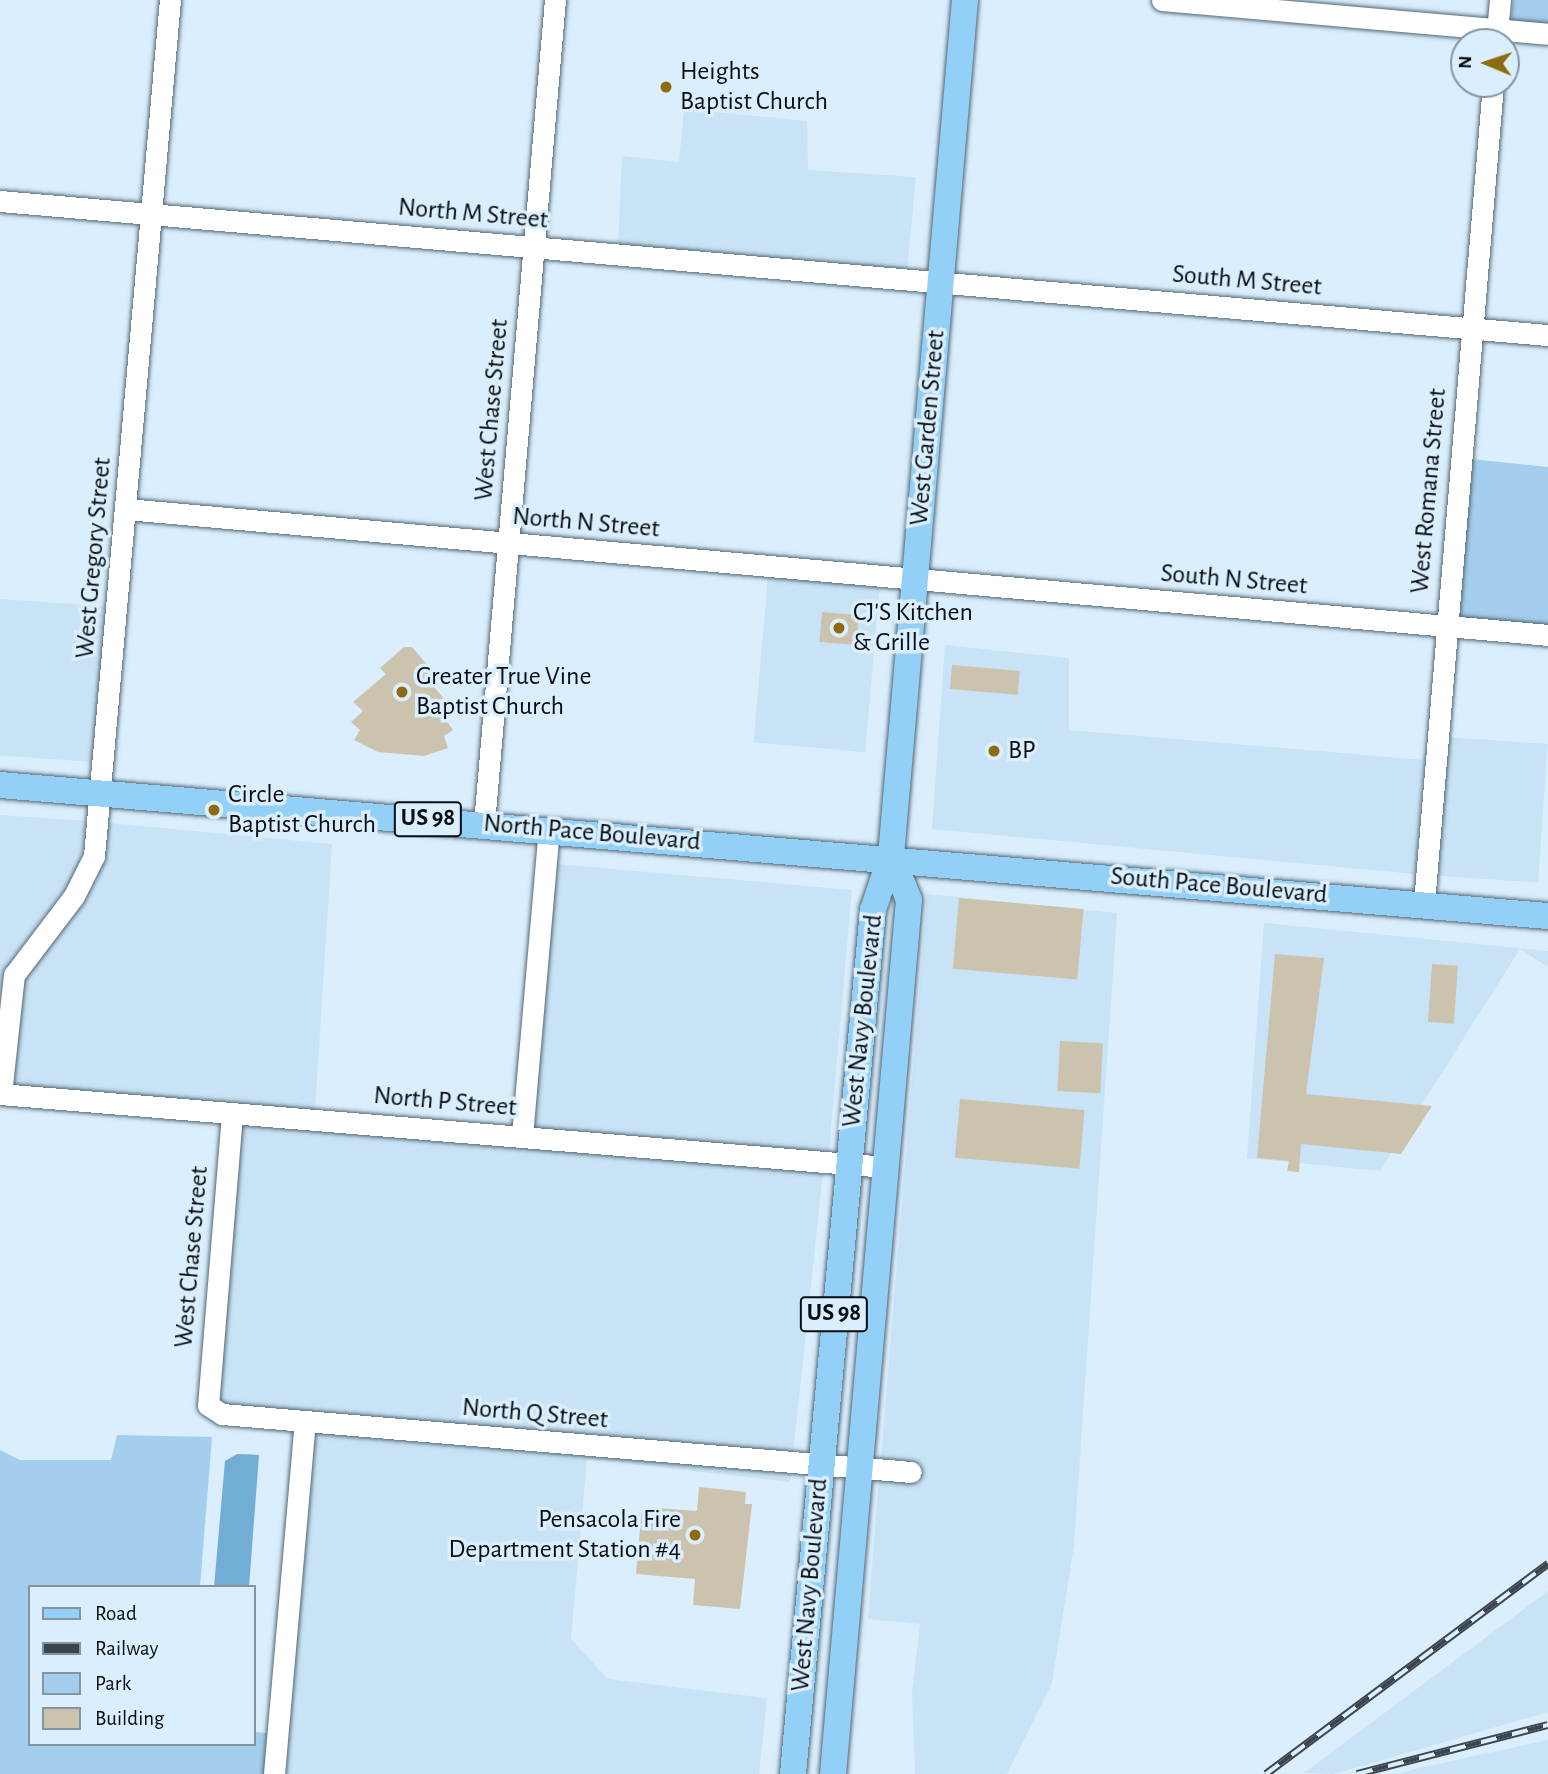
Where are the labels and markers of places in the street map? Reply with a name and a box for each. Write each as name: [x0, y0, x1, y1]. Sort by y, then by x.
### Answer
place label: Heights Baptist Church: [680, 56, 828, 118]
marker: Heights Baptist Church: [658, 79, 674, 95]
place label: CJ'S Kitchen & Grille: [853, 597, 973, 658]
marker: CJ'S Kitchen & Grille: [831, 620, 847, 636]
place label: Greater True Vine Baptist Church: [416, 661, 591, 722]
marker: Greater True Vine Baptist Church: [394, 684, 410, 700]
place label: BP: [1008, 735, 1035, 767]
marker: BP: [986, 743, 1002, 759]
place label: Circle Baptist Church: [228, 779, 376, 840]
marker: Circle Baptist Church: [206, 802, 222, 818]
place label: Pensacola Fire Department Station #4: [448, 1504, 681, 1566]
marker: Pensacola Fire Department Station #4: [687, 1527, 703, 1543]

